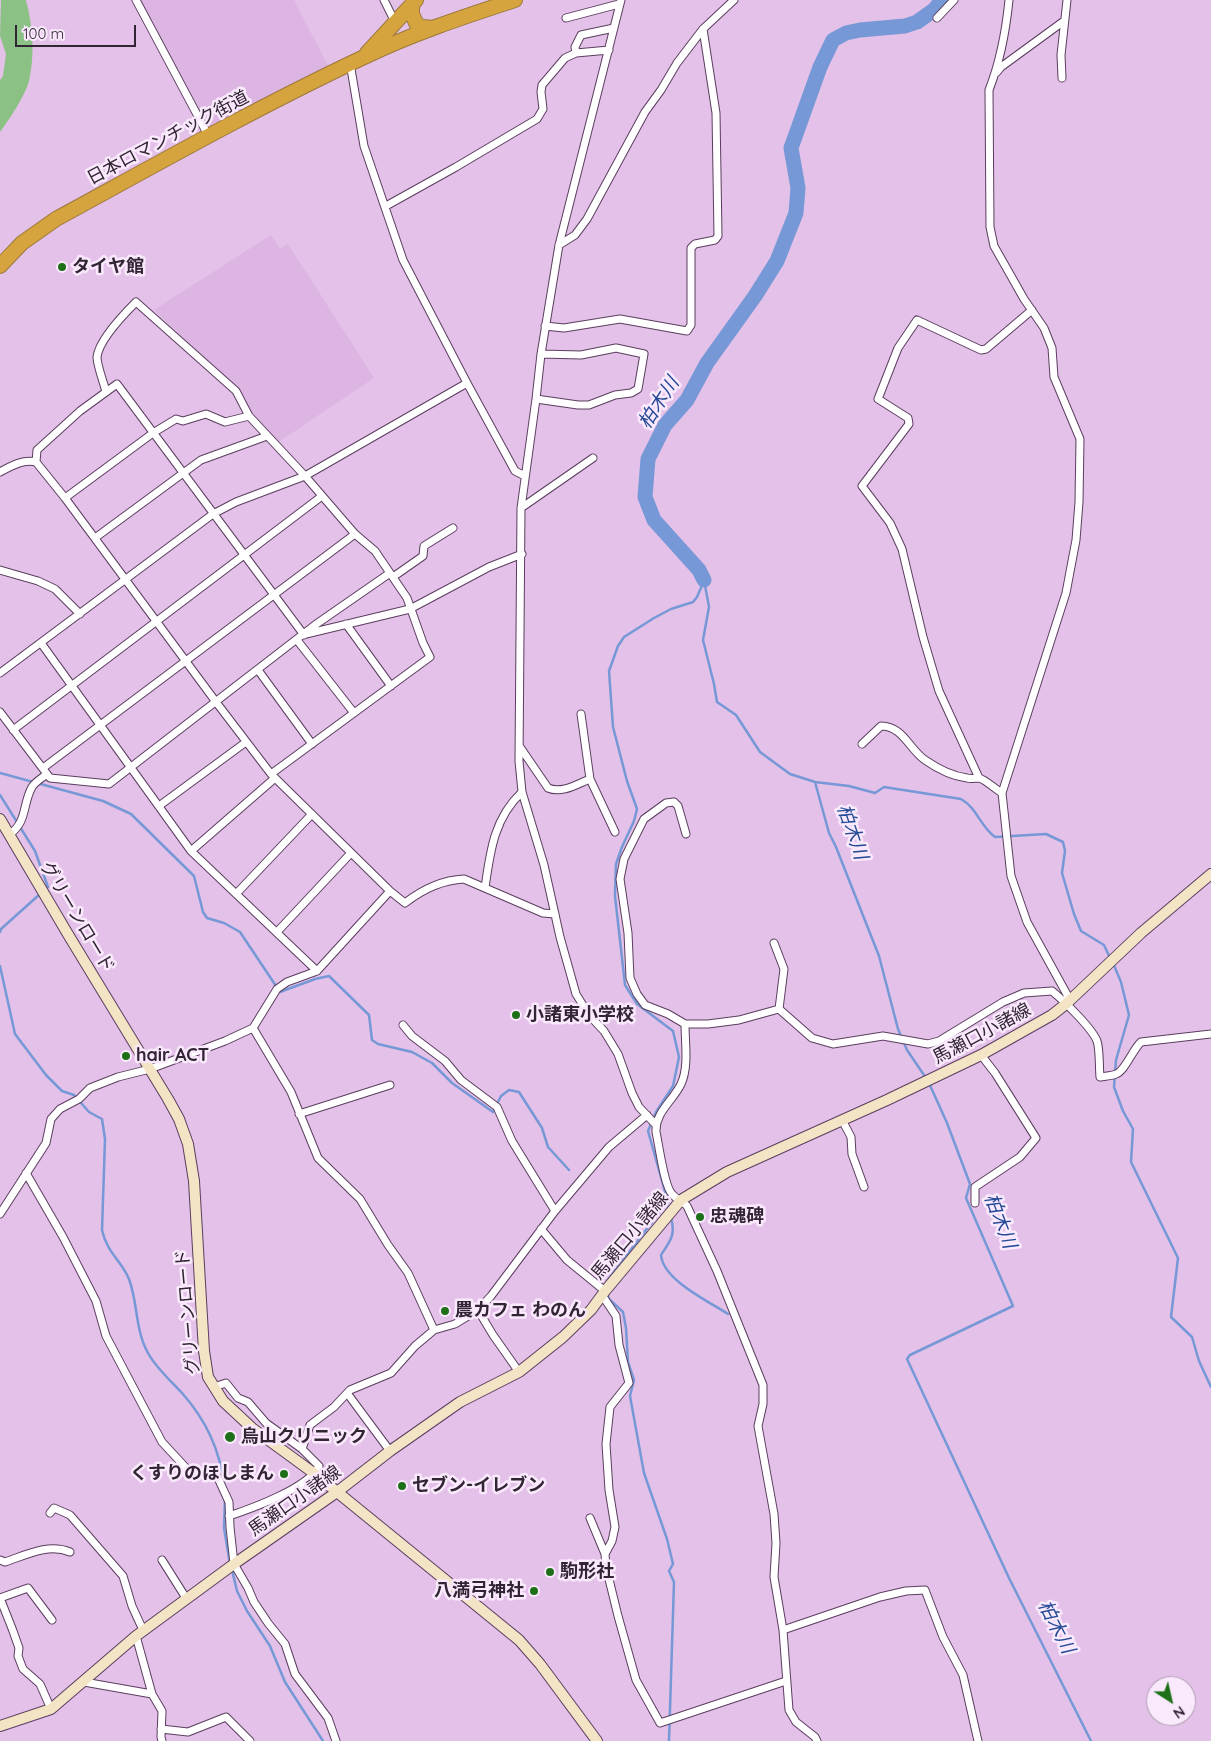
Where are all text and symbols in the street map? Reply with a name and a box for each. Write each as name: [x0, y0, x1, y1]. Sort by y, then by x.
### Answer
scale bar: [18, 15, 139, 47]
text: 100 m: [23, 24, 64, 43]
street label: 日本ロマンチック街道: [83, 86, 253, 190]
place label: タイヤ館: [72, 256, 144, 278]
marker: タイヤ館: [56, 261, 68, 273]
water label: 柏木川: [634, 373, 684, 433]
water label: 柏木川: [832, 801, 872, 863]
street label: グリーンロード: [35, 857, 119, 977]
street label: 馬瀬口小諸線: [929, 999, 1035, 1069]
place label: 小諸東小学校: [526, 1004, 634, 1026]
marker: 小諸東小学校: [510, 1009, 522, 1021]
place label: hair ACT: [136, 1045, 209, 1067]
marker: hair ACT: [120, 1050, 132, 1062]
street label: 馬瀬口小諸線: [587, 1188, 673, 1284]
water label: 柏木川: [979, 1190, 1021, 1252]
place label: 忠魂碑: [710, 1206, 764, 1228]
marker: 忠魂碑: [694, 1211, 706, 1223]
street label: グリーンロード: [172, 1248, 204, 1376]
place label: 農カフェ わのん: [455, 1300, 586, 1322]
marker: 農カフェ わのん: [439, 1305, 451, 1317]
place label: 烏山クリニック: [241, 1426, 367, 1448]
marker: 烏山クリニック: [223, 1430, 237, 1444]
street label: 馬瀬口小諸線: [245, 1461, 345, 1541]
place label: くすりのほしまん: [130, 1463, 274, 1485]
marker: くすりのほしまん: [278, 1468, 290, 1480]
place label: セブン-イレブン: [412, 1475, 545, 1497]
marker: セブン-イレブン: [396, 1480, 408, 1492]
place label: 駒形社: [560, 1561, 614, 1583]
marker: 駒形社: [544, 1566, 556, 1578]
place label: 八満弓神社: [434, 1580, 524, 1602]
marker: 八満弓神社: [528, 1585, 540, 1597]
water label: 柏木川: [1033, 1596, 1079, 1658]
north arrow: [1146, 1676, 1196, 1726]
text: N: [1170, 1702, 1188, 1723]

